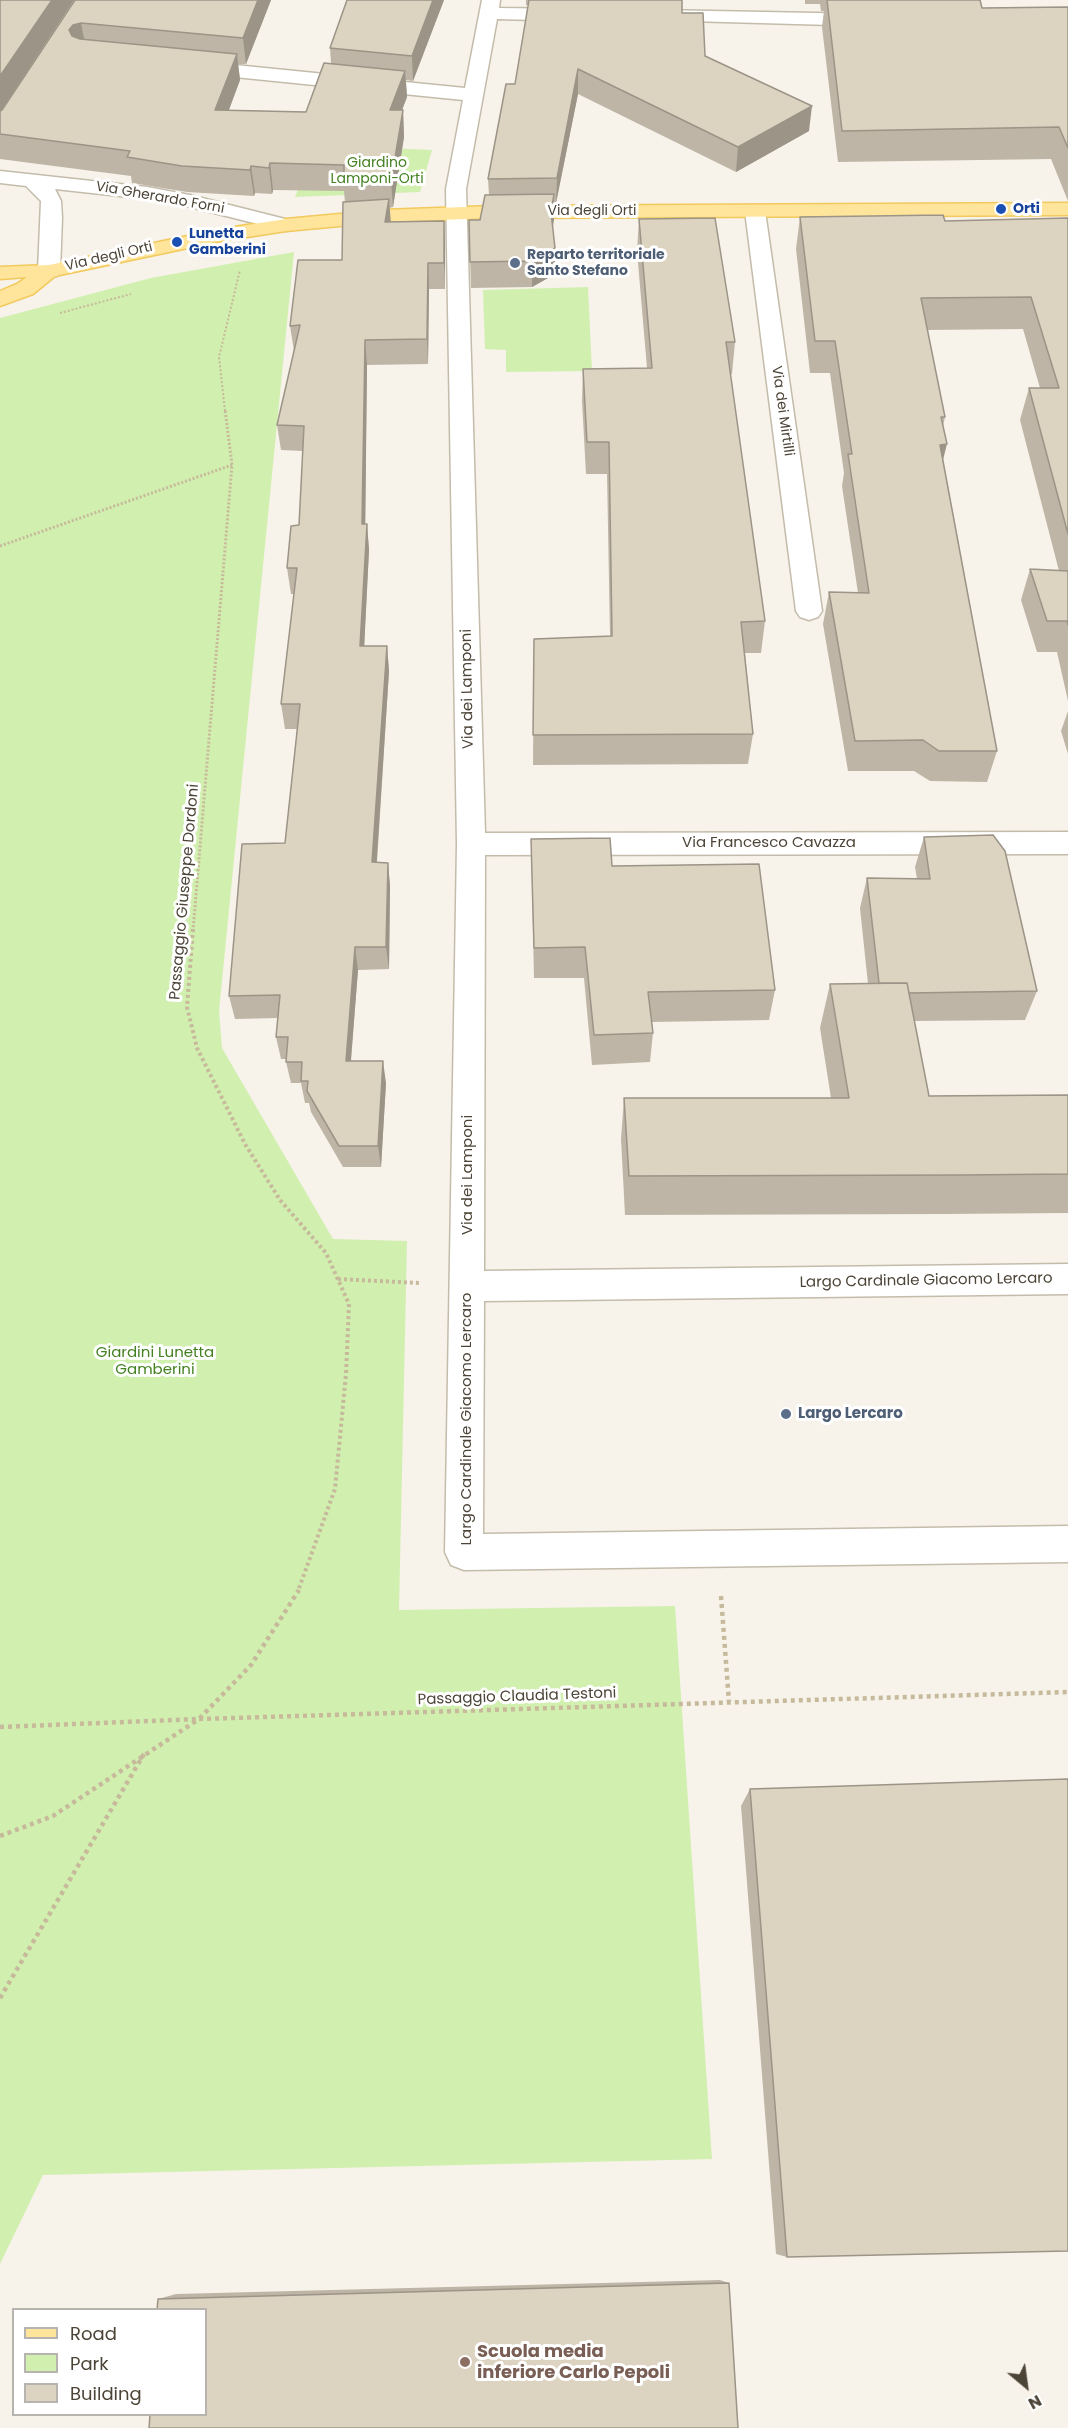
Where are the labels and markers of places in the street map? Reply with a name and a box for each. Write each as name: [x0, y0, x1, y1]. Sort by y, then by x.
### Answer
place label: Orti: [1013, 201, 1040, 217]
marker: Orti: [994, 202, 1008, 216]
place label: Lunetta Gamberini: [189, 226, 266, 258]
marker: Lunetta Gamberini: [170, 235, 184, 249]
place label: Reparto territoriale Santo Stefano: [527, 247, 665, 280]
marker: Reparto territoriale Santo Stefano: [508, 256, 522, 270]
place label: Largo Lercaro: [798, 1405, 903, 1423]
marker: Largo Lercaro: [779, 1407, 793, 1421]
place label: Scuola media inferiore Carlo Pepoli: [477, 2341, 670, 2384]
marker: Scuola media inferiore Carlo Pepoli: [458, 2355, 472, 2369]

